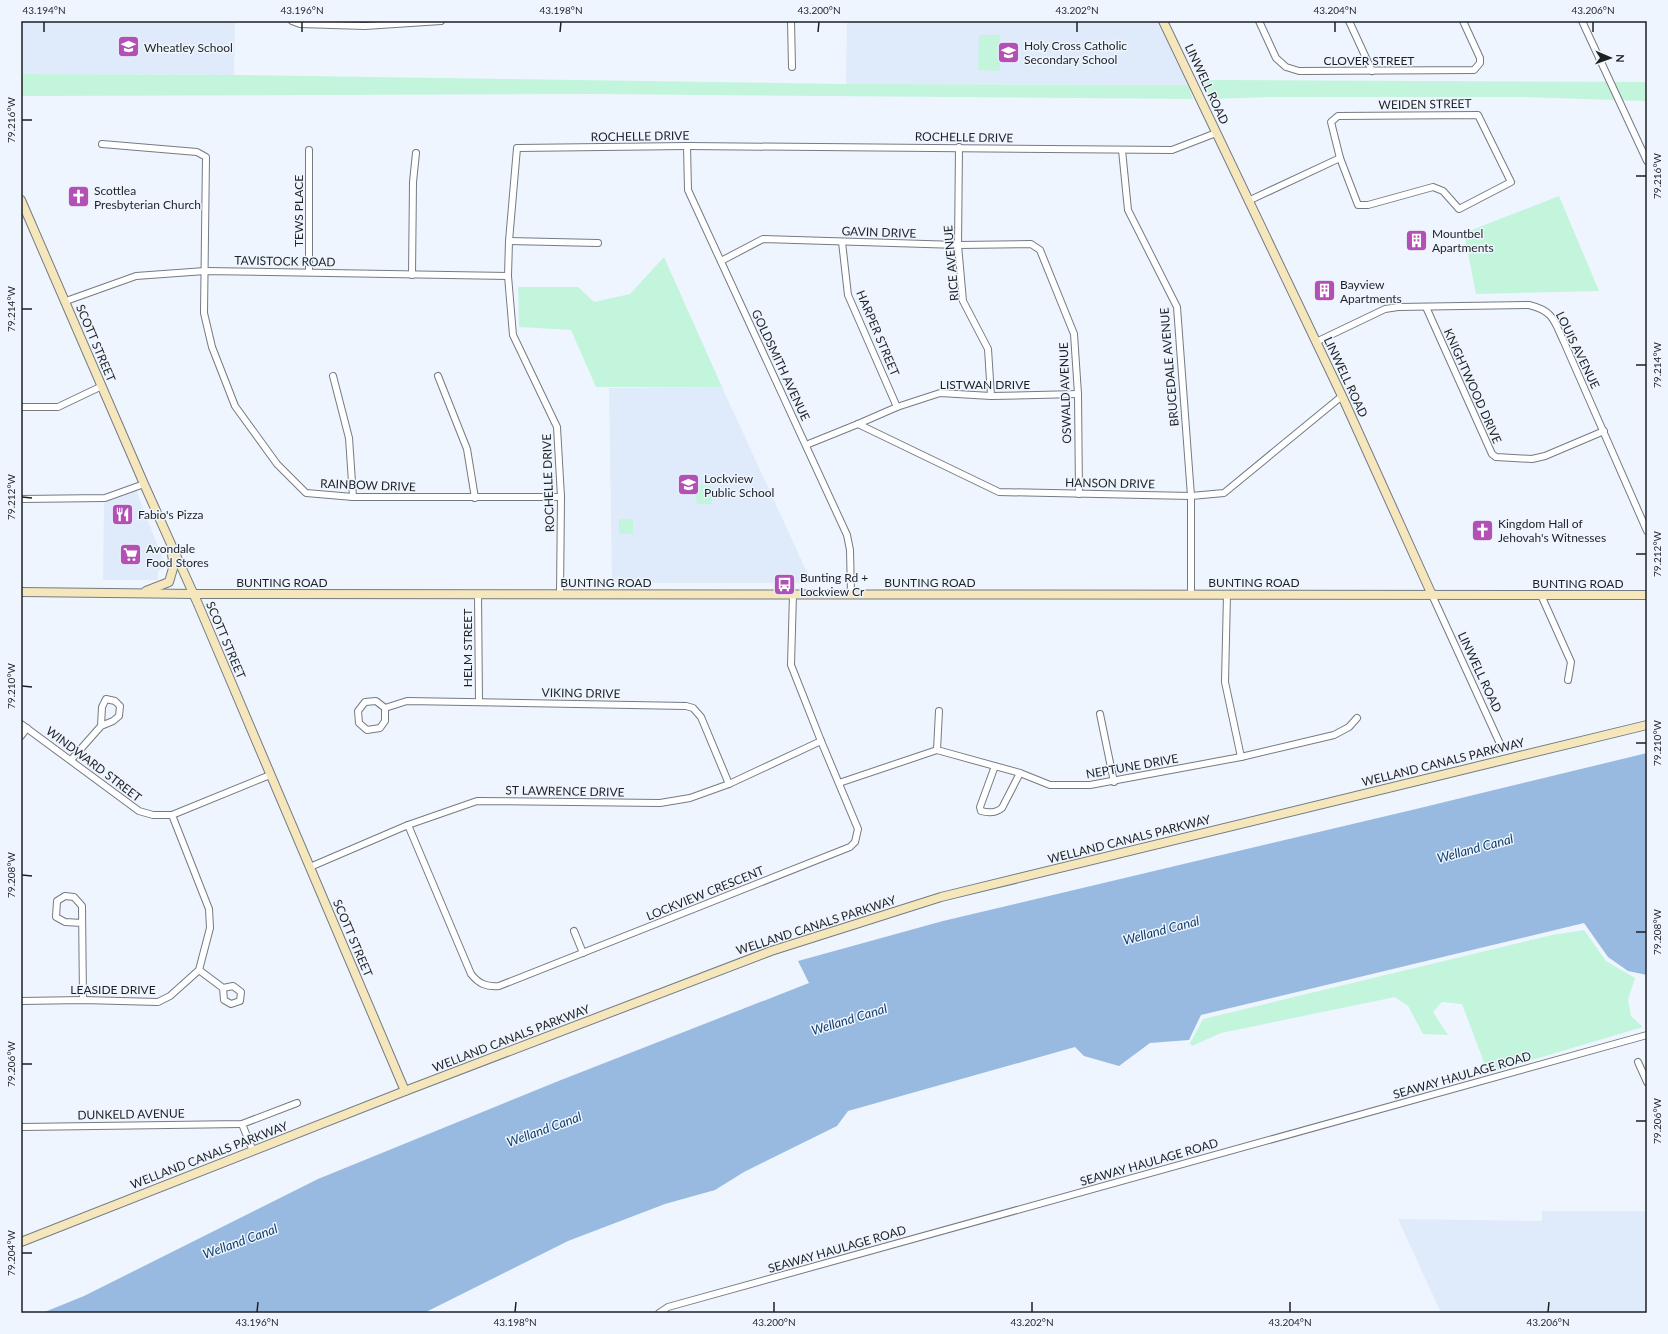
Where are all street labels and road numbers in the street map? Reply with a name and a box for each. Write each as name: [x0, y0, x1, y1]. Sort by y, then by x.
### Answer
street label: LINWELL ROAD: [1182, 41, 1232, 127]
street label: CLOVER STREET: [1324, 53, 1414, 68]
street label: WEIDEN STREET: [1378, 96, 1472, 112]
street label: ROCHELLE DRIVE: [591, 128, 689, 144]
street label: ROCHELLE DRIVE: [915, 129, 1013, 145]
street label: TEWS PLACE: [291, 175, 306, 247]
street label: GAVIN DRIVE: [841, 223, 917, 241]
street label: RICE AVENUE: [940, 224, 962, 301]
street label: TAVISTOCK ROAD: [234, 253, 336, 269]
street label: HARPER STREET: [853, 288, 903, 378]
street label: SCOTT STREET: [73, 302, 119, 384]
street label: GOLDSMITH AVENUE: [749, 307, 813, 423]
street label: BRUCEDALE AVENUE: [1156, 307, 1182, 427]
street label: LOUIS AVENUE: [1553, 309, 1603, 391]
street label: KNIGHTWOOD DRIVE: [1441, 326, 1505, 446]
street label: LINWELL ROAD: [1321, 334, 1371, 420]
street label: OSWALD AVENUE: [1056, 342, 1074, 444]
street label: LISTWAN DRIVE: [940, 377, 1030, 392]
street label: ROCHELLE DRIVE: [539, 433, 557, 533]
street label: HANSON DRIVE: [1065, 475, 1155, 491]
street label: RAINBOW DRIVE: [320, 476, 416, 494]
street label: BUNTING ROAD: [236, 575, 328, 590]
street label: BUNTING ROAD: [560, 575, 652, 590]
street label: BUNTING ROAD: [884, 575, 976, 590]
street label: BUNTING ROAD: [1208, 575, 1300, 590]
street label: BUNTING ROAD: [1532, 576, 1624, 591]
street label: SCOTT STREET: [203, 599, 249, 681]
street label: HELM STREET: [460, 609, 475, 687]
street label: LINWELL ROAD: [1455, 629, 1505, 715]
street label: VIKING DRIVE: [541, 685, 621, 701]
street label: WINDWARD STREET: [43, 723, 145, 805]
street label: WELLAND CANALS PARKWAY: [1360, 734, 1526, 790]
street label: NEPTUNE DRIVE: [1085, 750, 1179, 781]
street label: ST LAWRENCE DRIVE: [505, 782, 625, 800]
street label: WELLAND CANALS PARKWAY: [1046, 811, 1212, 867]
street label: LOCKVIEW CRESCENT: [644, 863, 766, 923]
street label: WELLAND CANALS PARKWAY: [734, 892, 898, 958]
street label: SCOTT STREET: [330, 897, 376, 979]
street label: LEASIDE DRIVE: [70, 982, 156, 997]
street label: WELLAND CANALS PARKWAY: [430, 1001, 592, 1075]
street label: SEAWAY HAULAGE ROAD: [1391, 1048, 1533, 1102]
street label: DUNKELD AVENUE: [77, 1106, 185, 1122]
street label: WELLAND CANALS PARKWAY: [128, 1118, 290, 1192]
street label: SEAWAY HAULAGE ROAD: [1078, 1135, 1220, 1189]
street label: SEAWAY HAULAGE ROAD: [766, 1222, 908, 1276]

